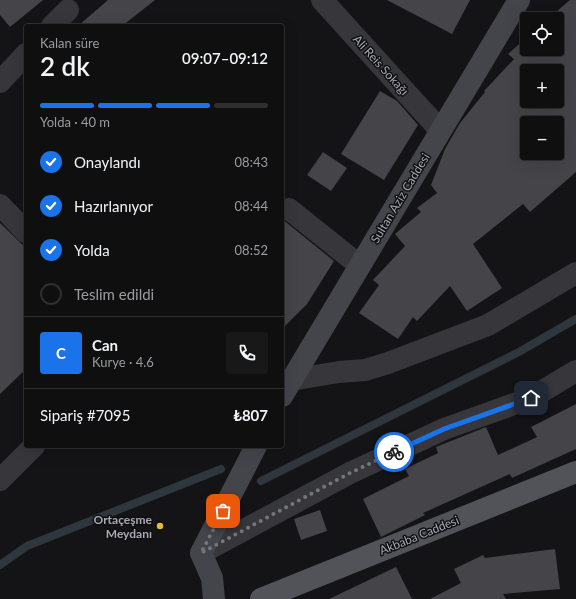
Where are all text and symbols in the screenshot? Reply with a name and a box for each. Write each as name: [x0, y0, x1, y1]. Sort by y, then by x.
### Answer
map controls: [520, 12, 564, 160]
button: locate: [520, 12, 564, 56]
street label: Ali Reis Sokağı: [350, 32, 412, 98]
text: Kalan süre: [40, 35, 99, 51]
text: 09:07–09:12: [182, 49, 268, 67]
text: 2 dk: [40, 50, 90, 82]
button: +: [520, 64, 564, 108]
text: Yolda · 40 m: [40, 114, 110, 130]
button: −: [520, 116, 564, 160]
street label: Sultan Aziz Caddesi: [367, 150, 433, 246]
icon: check: [40, 151, 62, 173]
text: Onaylandı: [74, 153, 141, 171]
text: 08:43: [235, 154, 268, 170]
icon: check: [40, 195, 62, 217]
text: Hazırlanıyor: [74, 197, 153, 215]
text: 08:44: [235, 198, 268, 214]
icon: check: [40, 239, 62, 261]
text: Yolda: [74, 241, 110, 259]
text: 08:52: [235, 242, 268, 258]
text: Teslim edildi: [74, 285, 154, 303]
button: phone: [226, 332, 268, 374]
text: Can: [92, 336, 118, 354]
text: C: [56, 344, 66, 362]
text: Kurye · 4.6: [92, 354, 154, 370]
pin: [514, 381, 548, 415]
icon: home: [520, 387, 542, 409]
text: Sipariş #7095: [40, 406, 130, 424]
text: ₺807: [233, 406, 268, 424]
courier: [374, 432, 414, 472]
icon: bike: [383, 441, 405, 463]
pin: [206, 494, 240, 528]
icon: bag: [212, 500, 234, 522]
place label: Ortaçeşme Meydanı: [94, 512, 153, 541]
street label: Akbaba Caddesi: [377, 512, 461, 558]
marker: Ortaçeşme Meydanı: [155, 521, 165, 531]

